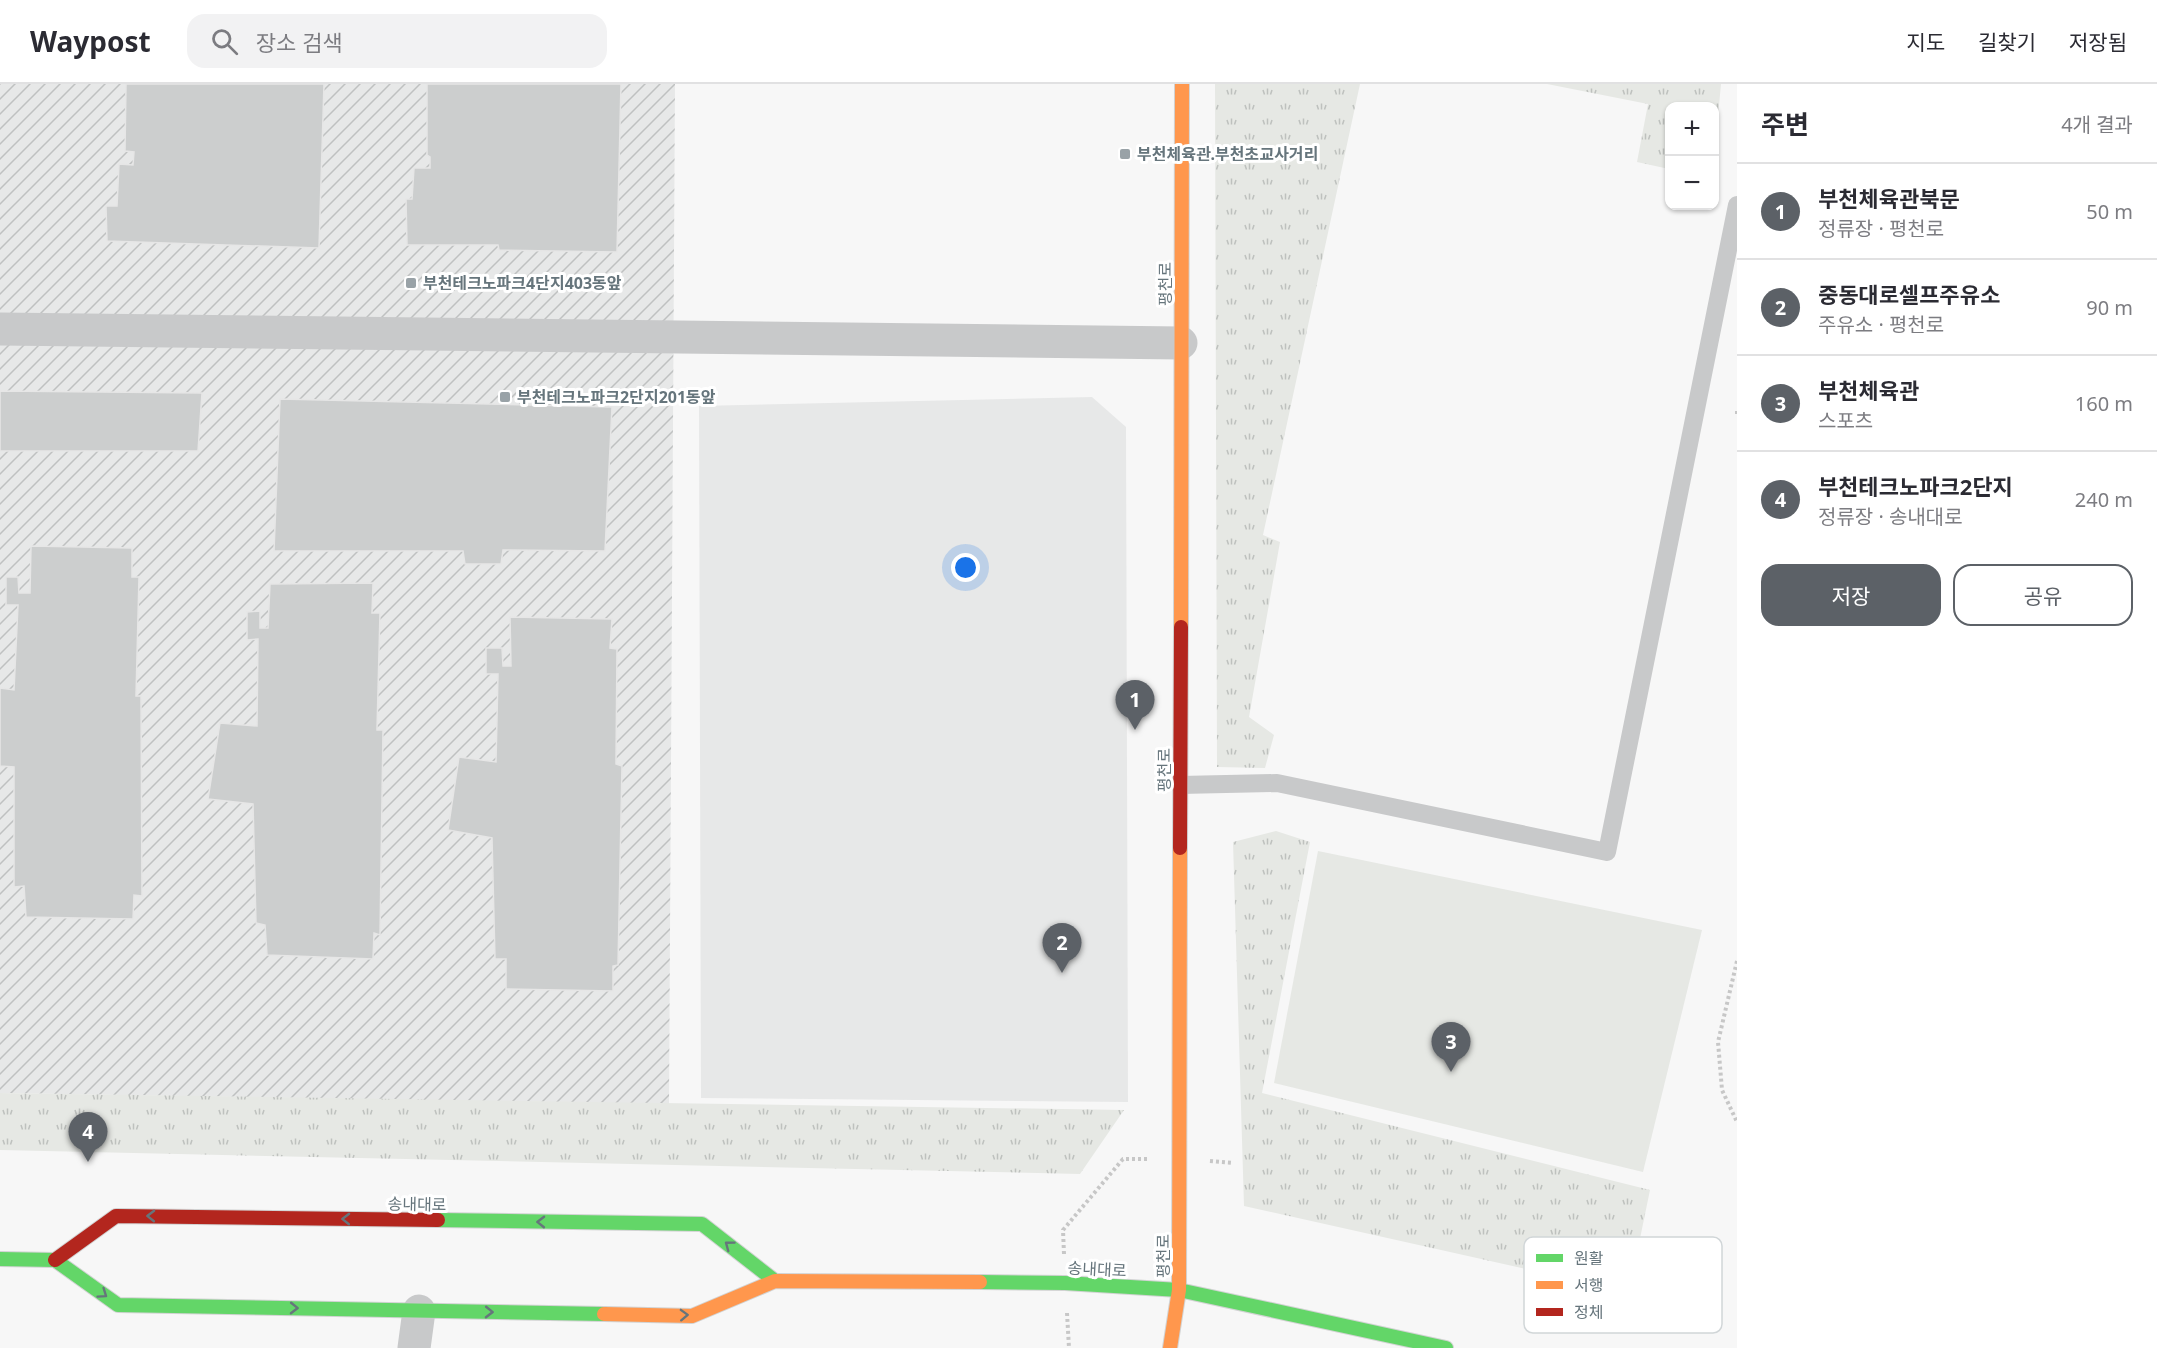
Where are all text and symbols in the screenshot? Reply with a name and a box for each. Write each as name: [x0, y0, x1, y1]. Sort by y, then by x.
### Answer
search box: [187, 14, 607, 68]
text: Waypost: [30, 22, 151, 60]
icon: search: [208, 25, 241, 58]
text: 장소 검색: [256, 27, 342, 57]
text: 지도: [1906, 28, 1945, 56]
text: 길찾기: [1978, 28, 2036, 56]
text: 저장됨: [2069, 28, 2127, 56]
map controls: [1665, 102, 1719, 210]
button: +: [1665, 102, 1719, 156]
text: 주변: [1761, 106, 1809, 142]
text: 4개 결과: [2061, 111, 2133, 138]
place label: 부천체육관.부천초교사거리: [1137, 143, 1318, 165]
marker: 부천체육관.부천초교사거리: [1118, 147, 1132, 161]
button: −: [1665, 156, 1719, 210]
text: 부천체육관북문: [1818, 183, 1960, 213]
text: 1: [1775, 198, 1786, 225]
text: 50 m: [2086, 198, 2133, 225]
text: 정류장 · 평천로: [1818, 215, 1944, 242]
street label: 평천로: [1154, 262, 1176, 306]
place label: 부천테크노파크4단지403동앞: [423, 272, 622, 294]
marker: 부천테크노파크4단지403동앞: [404, 276, 418, 290]
text: 중동대로셀프주유소: [1818, 279, 2000, 309]
text: 2: [1775, 294, 1786, 321]
text: 90 m: [2086, 294, 2133, 321]
text: 주유소 · 평천로: [1818, 311, 1944, 338]
text: 부천체육관: [1818, 375, 1919, 405]
place label: 부천테크노파크2단지201동앞: [517, 386, 716, 408]
marker: 부천테크노파크2단지201동앞: [498, 390, 512, 404]
text: 3: [1775, 390, 1786, 417]
text: 160 m: [2075, 390, 2133, 417]
text: 스포츠: [1818, 407, 1873, 434]
text: 부천테크노파크2단지: [1818, 471, 2013, 501]
text: 4: [1775, 486, 1786, 513]
text: 240 m: [2075, 486, 2133, 513]
text: 정류장 · 송내대로: [1818, 503, 1963, 530]
your location: [951, 553, 980, 582]
button: 저장: [1761, 564, 1941, 626]
button: 공유: [1953, 564, 2133, 626]
pin: 1: [1116, 680, 1154, 730]
street label: 평천로: [1153, 748, 1175, 792]
pin: 2: [1042, 924, 1082, 973]
pin: 3: [1432, 1022, 1470, 1072]
pin: 4: [68, 1112, 107, 1162]
street label: 송내대로: [387, 1192, 447, 1216]
one-way arrow: [146, 1210, 155, 1222]
one-way arrow: [341, 1213, 350, 1225]
one-way arrow: [536, 1216, 545, 1228]
street label: 평천로: [1152, 1234, 1174, 1278]
legend: [1524, 1237, 1722, 1333]
one-way arrow: [724, 1241, 735, 1252]
text: 원활: [1574, 1247, 1604, 1269]
street label: 송내대로: [1067, 1256, 1127, 1282]
text: 서행: [1574, 1274, 1603, 1296]
one-way arrow: [96, 1287, 107, 1298]
text: 정체: [1574, 1301, 1603, 1323]
one-way arrow: [290, 1302, 299, 1315]
one-way arrow: [485, 1306, 494, 1318]
one-way arrow: [680, 1309, 689, 1322]

